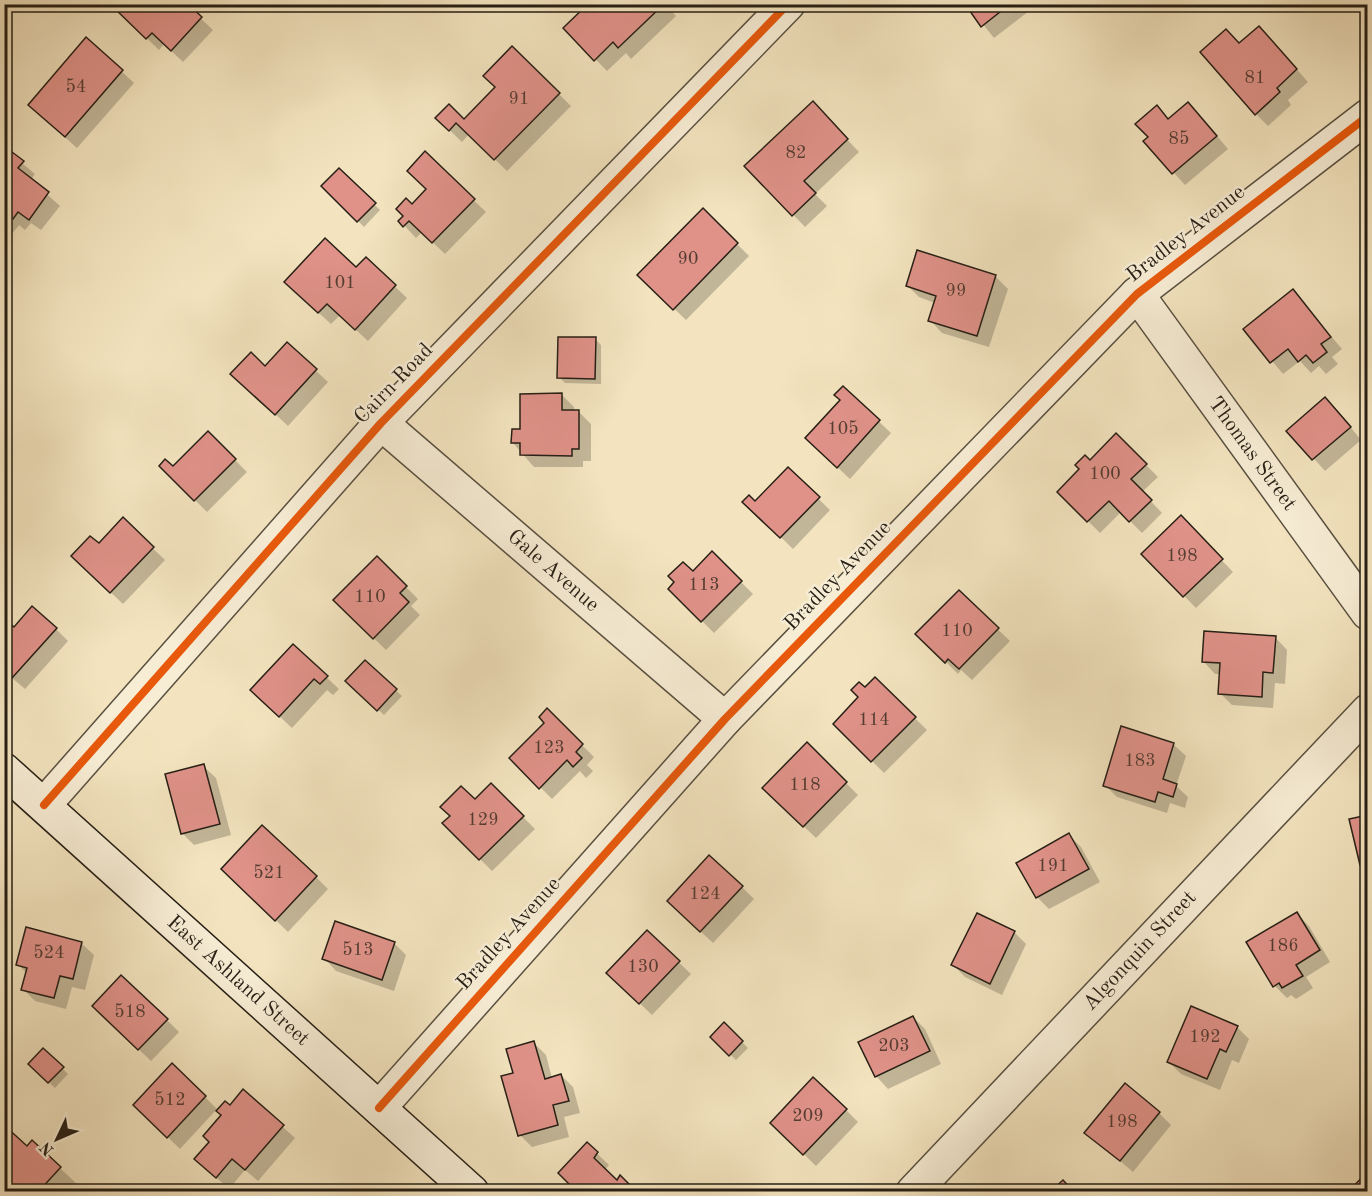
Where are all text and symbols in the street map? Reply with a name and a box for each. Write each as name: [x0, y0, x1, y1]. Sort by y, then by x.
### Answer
house number: 81: [1245, 69, 1265, 87]
house number: 54: [66, 78, 86, 96]
house number: 91: [509, 90, 529, 108]
house number: 85: [1169, 130, 1189, 148]
house number: 82: [786, 144, 806, 162]
street label: Bradley Avenue: [1123, 182, 1249, 286]
house number: 90: [678, 250, 698, 268]
house number: 101: [324, 274, 356, 292]
house number: 99: [946, 282, 966, 300]
street label: Cairn Road: [351, 340, 437, 428]
street label: Thomas Street: [1204, 393, 1300, 515]
house number: 105: [827, 420, 859, 438]
house number: 100: [1089, 465, 1121, 483]
street label: Bradley Avenue: [781, 517, 895, 635]
street label: Gale Avenue: [503, 526, 603, 616]
house number: 198: [1166, 547, 1198, 565]
house number: 113: [688, 576, 720, 594]
house number: 110: [354, 588, 386, 606]
house number: 110: [941, 622, 973, 640]
house number: 114: [858, 711, 890, 729]
house number: 123: [533, 739, 565, 757]
house number: 183: [1124, 752, 1156, 770]
house number: 118: [789, 776, 821, 794]
house number: 129: [467, 811, 499, 829]
house number: 191: [1037, 857, 1069, 875]
house number: 521: [253, 864, 285, 882]
street label: Bradley Avenue: [453, 874, 565, 994]
house number: 124: [689, 885, 721, 903]
street label: Algonquin Street: [1079, 887, 1201, 1015]
street label: East Ashland Street: [163, 912, 313, 1050]
house number: 186: [1267, 937, 1299, 955]
house number: 513: [342, 941, 374, 959]
house number: 524: [33, 944, 65, 962]
house number: 130: [627, 958, 659, 976]
house number: 518: [114, 1003, 146, 1021]
house number: 192: [1189, 1028, 1221, 1046]
house number: 203: [878, 1037, 910, 1055]
house number: 512: [154, 1091, 186, 1109]
house number: 209: [792, 1107, 824, 1125]
north arrow: [27, 1109, 87, 1169]
house number: 198: [1106, 1113, 1138, 1131]
text: N: [37, 1138, 58, 1158]

